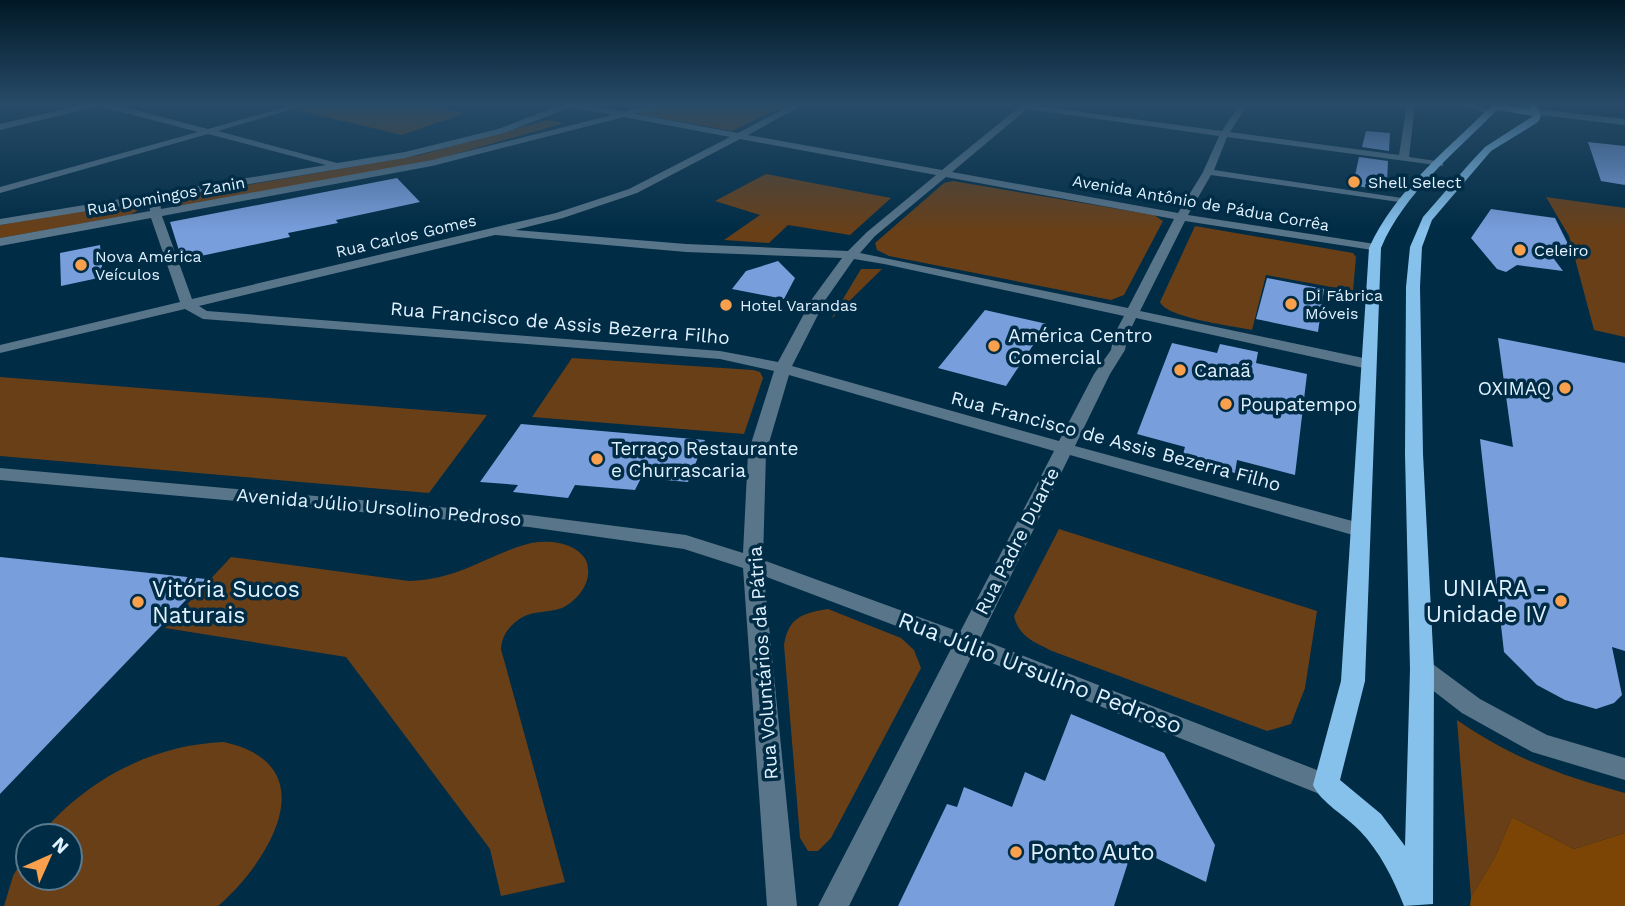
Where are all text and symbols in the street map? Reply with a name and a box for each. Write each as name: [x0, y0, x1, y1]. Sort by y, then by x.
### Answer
street label: Avenida Antônio de Pádua Corrêa: [1071, 171, 1331, 235]
street label: Rua Domingos Zanin: [85, 173, 247, 219]
place label: Shell Select: [1368, 173, 1462, 192]
marker: Shell Select: [1346, 174, 1362, 190]
street label: Rua Carlos Gomes: [334, 211, 478, 261]
place label: Celeiro: [1534, 241, 1588, 260]
marker: Celeiro: [1512, 242, 1528, 258]
place label: Nova América Veículos: [95, 247, 202, 284]
marker: Nova América Veículos: [73, 257, 89, 273]
place label: Di Fábrica Móveis: [1305, 286, 1383, 323]
place label: Hotel Varandas: [740, 296, 858, 315]
marker: Di Fábrica Móveis: [1283, 296, 1299, 312]
street label: Rua Francisco de Assis Bezerra Filho: [389, 297, 731, 349]
marker: Hotel Varandas: [718, 297, 734, 313]
place label: América Centro Comercial: [1008, 324, 1152, 369]
marker: América Centro Comercial: [986, 338, 1002, 354]
place label: Canaã: [1194, 359, 1251, 382]
marker: Canaã: [1172, 362, 1188, 378]
place label: OXIMAQ: [1478, 377, 1551, 400]
marker: OXIMAQ: [1557, 380, 1573, 396]
street label: Rua Francisco de Assis Bezerra Filho: [949, 386, 1283, 496]
place label: Poupatempo: [1240, 393, 1357, 416]
marker: Poupatempo: [1218, 396, 1234, 412]
place label: Terraço Restaurante e Churrascaria: [611, 437, 798, 482]
marker: Terraço Restaurante e Churrascaria: [589, 451, 605, 467]
street label: Rua Padre Duarte: [970, 463, 1064, 619]
street label: Avenida Júlio Ursolino Pedroso: [236, 483, 522, 531]
street label: Rua Voluntários da Pátria: [743, 545, 783, 780]
place label: UNIARA - Unidade IV: [1426, 575, 1547, 628]
place label: Vitória Sucos Naturais: [152, 576, 300, 629]
marker: UNIARA - Unidade IV: [1553, 593, 1569, 609]
marker: Vitória Sucos Naturais: [130, 594, 146, 610]
street label: Rua Júlio Ursulino Pedroso: [894, 606, 1186, 740]
north arrow: [14, 822, 84, 892]
text: N: [48, 832, 74, 858]
place label: Ponto Auto: [1030, 839, 1155, 866]
marker: Ponto Auto: [1008, 844, 1024, 860]

